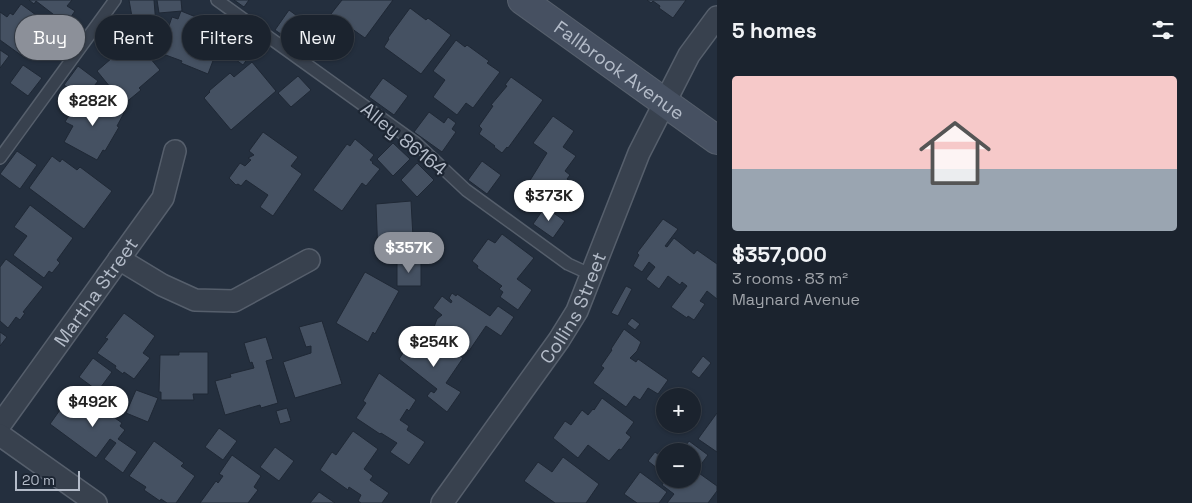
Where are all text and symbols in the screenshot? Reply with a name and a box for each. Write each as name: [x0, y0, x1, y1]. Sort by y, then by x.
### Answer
chip: Buy: [15, 15, 85, 60]
chip: Rent: [95, 15, 172, 60]
chip: Filters: [182, 15, 271, 60]
chip: New: [281, 15, 354, 60]
street label: Fallbrook Avenue: [549, 15, 690, 125]
icon: filters: [1149, 16, 1177, 44]
text: 5 homes: [732, 17, 817, 44]
pin: $282K: [58, 84, 128, 127]
text: $282K: [69, 90, 117, 111]
street label: Alley 86164: [356, 97, 452, 181]
icon: home: [910, 108, 1000, 198]
pin: $373K: [514, 180, 584, 222]
text: $373K: [525, 185, 573, 206]
street label: Martha Street: [48, 232, 143, 351]
pin: $357K: [374, 232, 444, 274]
text: $357K: [385, 237, 433, 258]
text: $357,000: [732, 241, 827, 268]
street label: Collins Street: [534, 248, 611, 368]
text: 3 rooms · 83 m²: [732, 268, 848, 289]
text: Maynard Avenue: [732, 289, 860, 310]
pin: $254K: [399, 326, 469, 368]
text: $254K: [410, 331, 459, 352]
pin: $492K: [58, 386, 128, 428]
map controls: [656, 388, 701, 488]
button: +: [656, 388, 701, 433]
text: $492K: [68, 391, 118, 412]
button: −: [656, 443, 701, 488]
scale bar: [15, 468, 80, 491]
text: 20 m: [22, 471, 55, 489]

